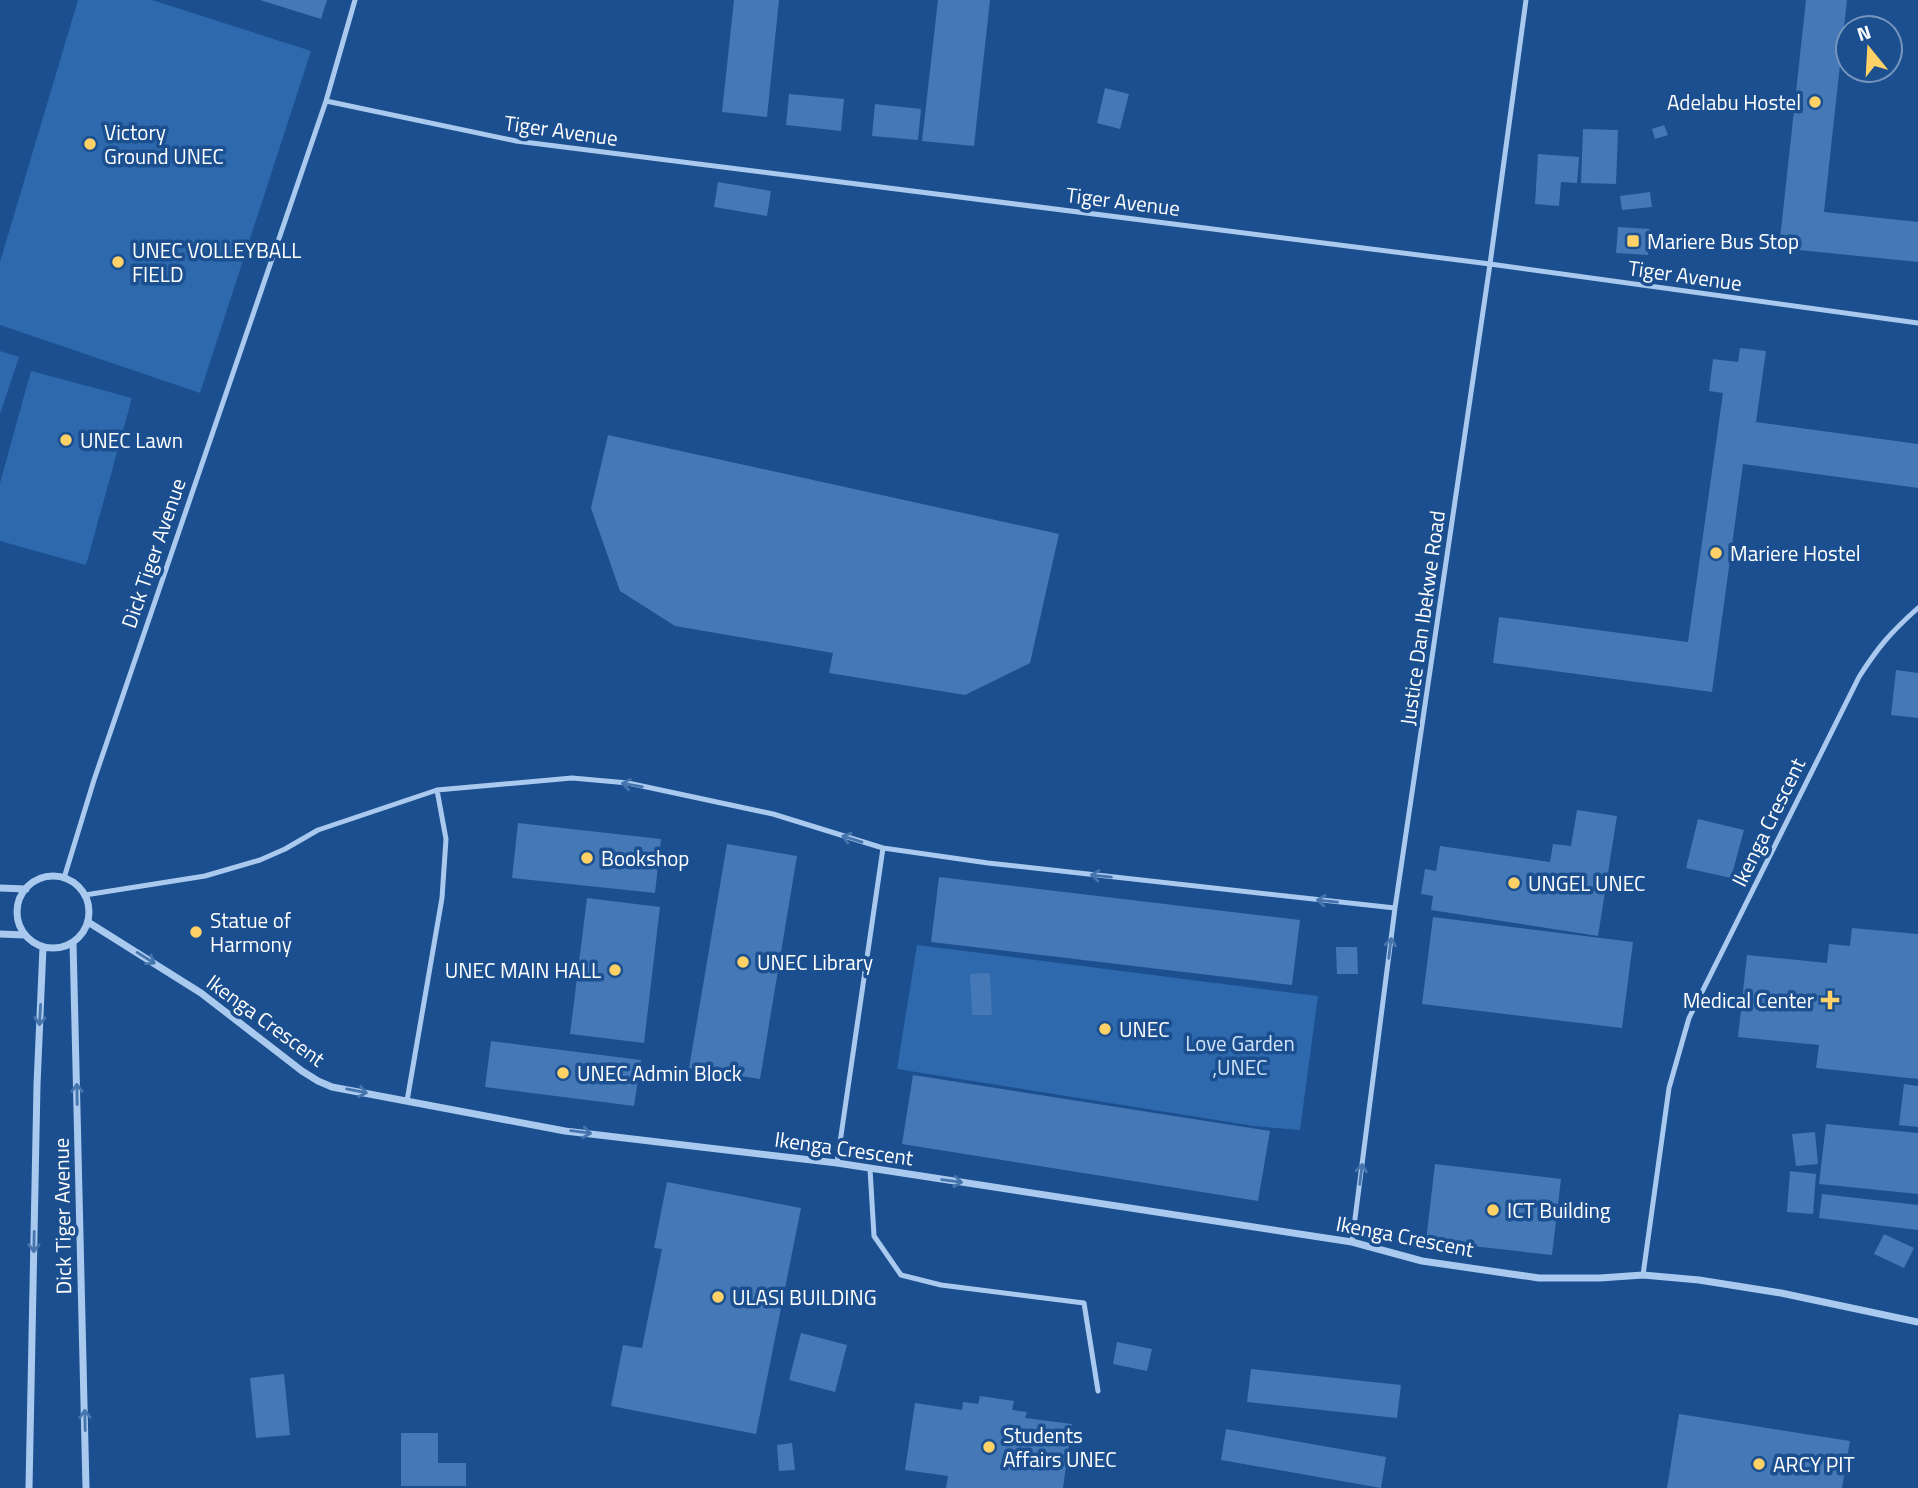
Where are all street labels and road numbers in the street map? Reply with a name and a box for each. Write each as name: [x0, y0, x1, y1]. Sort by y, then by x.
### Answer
street label: Tiger Avenue: [502, 106, 620, 154]
street label: Tiger Avenue: [1064, 178, 1182, 224]
street label: Tiger Avenue: [1626, 251, 1744, 299]
street label: Dick Tiger Avenue: [112, 474, 194, 632]
street label: Justice Dan Ibekwe Road: [1391, 509, 1453, 727]
street label: Ikenga Crescent: [1723, 752, 1813, 892]
street label: Ikenga Crescent: [200, 966, 332, 1074]
street label: Ikenga Crescent: [773, 1122, 916, 1174]
street label: Dick Tiger Avenue: [45, 1137, 79, 1295]
street label: Ikenga Crescent: [1333, 1207, 1477, 1265]

